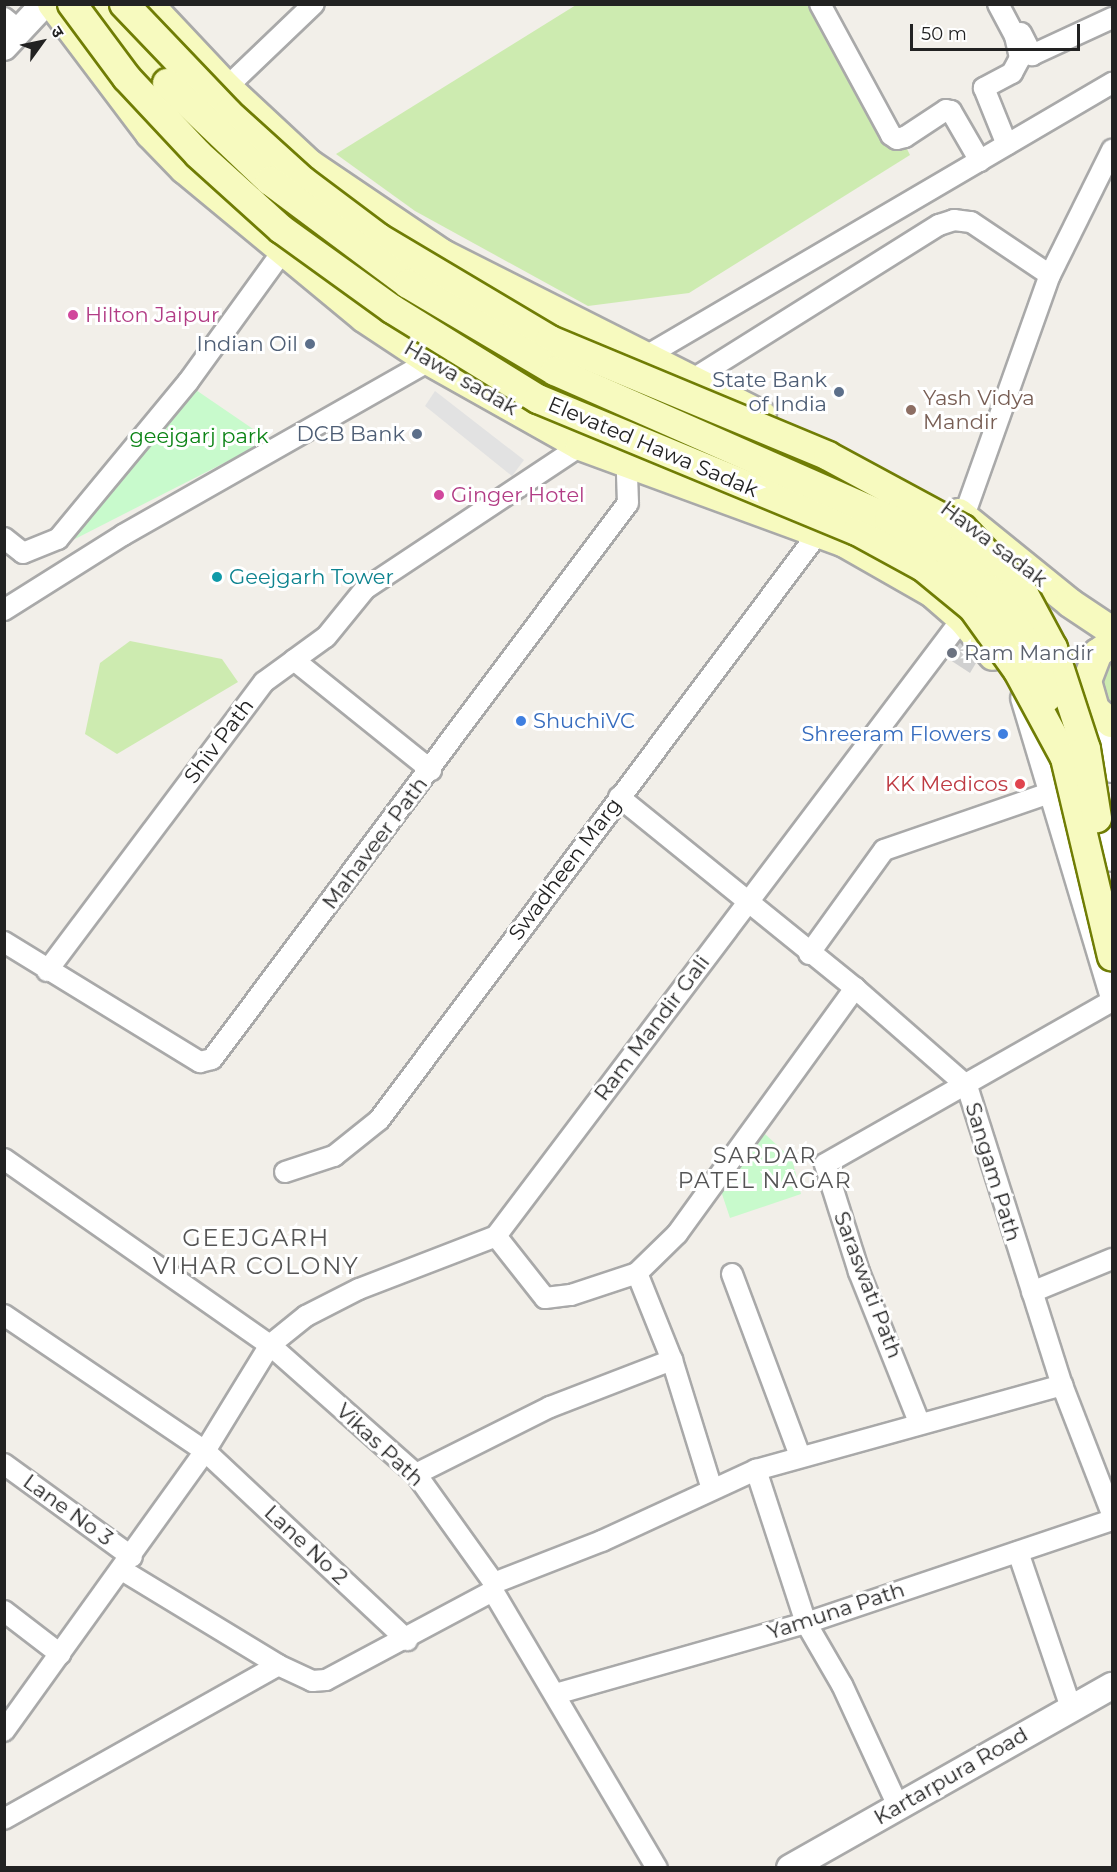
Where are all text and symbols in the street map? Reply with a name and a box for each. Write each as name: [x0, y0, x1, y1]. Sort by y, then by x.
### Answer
north arrow: [12, 12, 72, 72]
scale bar: [913, 12, 1082, 50]
text: उ: [47, 23, 68, 41]
text: 50 m: [921, 23, 967, 45]
place label: Hilton Jaipur: [85, 302, 220, 328]
marker: Hilton Jaipur: [66, 308, 80, 322]
place label: Indian Oil: [197, 331, 298, 357]
street label: Hawa sadak: [400, 335, 522, 421]
marker: Indian Oil: [303, 337, 317, 351]
place label: State Bank of India: [712, 367, 827, 417]
marker: State Bank of India: [832, 385, 846, 399]
place label: Yash Vidya Mandir: [923, 385, 1035, 435]
street label: Elevated Hawa Sadak: [544, 391, 762, 503]
marker: Yash Vidya Mandir: [904, 403, 918, 417]
place label: DCB Bank: [296, 421, 405, 447]
park label: geejgarj park: [129, 423, 269, 449]
marker: DCB Bank: [410, 427, 424, 441]
place label: Ginger Hotel: [451, 482, 585, 508]
marker: Ginger Hotel: [432, 488, 446, 502]
street label: Hawa sadak: [936, 496, 1052, 592]
place label: Geejgarh Tower: [229, 564, 394, 590]
marker: Geejgarh Tower: [210, 570, 224, 584]
place label: Ram Mandir: [964, 640, 1094, 666]
marker: Ram Mandir: [945, 646, 959, 660]
street label: Shiv Path: [179, 694, 259, 788]
place label: ShuchiVC: [533, 708, 635, 734]
marker: ShuchiVC: [514, 714, 528, 728]
place label: Shreeram Flowers: [801, 721, 991, 747]
marker: Shreeram Flowers: [996, 727, 1010, 741]
place label: KK Medicos: [885, 771, 1008, 797]
street label: Mahaveer Path: [317, 772, 433, 914]
marker: KK Medicos: [1013, 777, 1027, 791]
street label: Swadheen Marg: [503, 793, 627, 945]
street label: Ram Mandir Gali: [589, 950, 715, 1106]
street label: Sangam Path: [960, 1099, 1026, 1245]
district label: SARDAR PATEL NAGAR: [678, 1142, 852, 1194]
street label: Saraswati Path: [828, 1208, 908, 1362]
district label: GEEJGARH VIHAR COLONY: [153, 1224, 359, 1280]
street label: Vikas Path: [331, 1398, 429, 1492]
street label: Lane No 3: [18, 1469, 118, 1551]
street label: Lane No 2: [259, 1500, 353, 1590]
street label: Yamuna Path: [764, 1577, 908, 1645]
street label: Kartarpura Road: [870, 1722, 1032, 1830]

